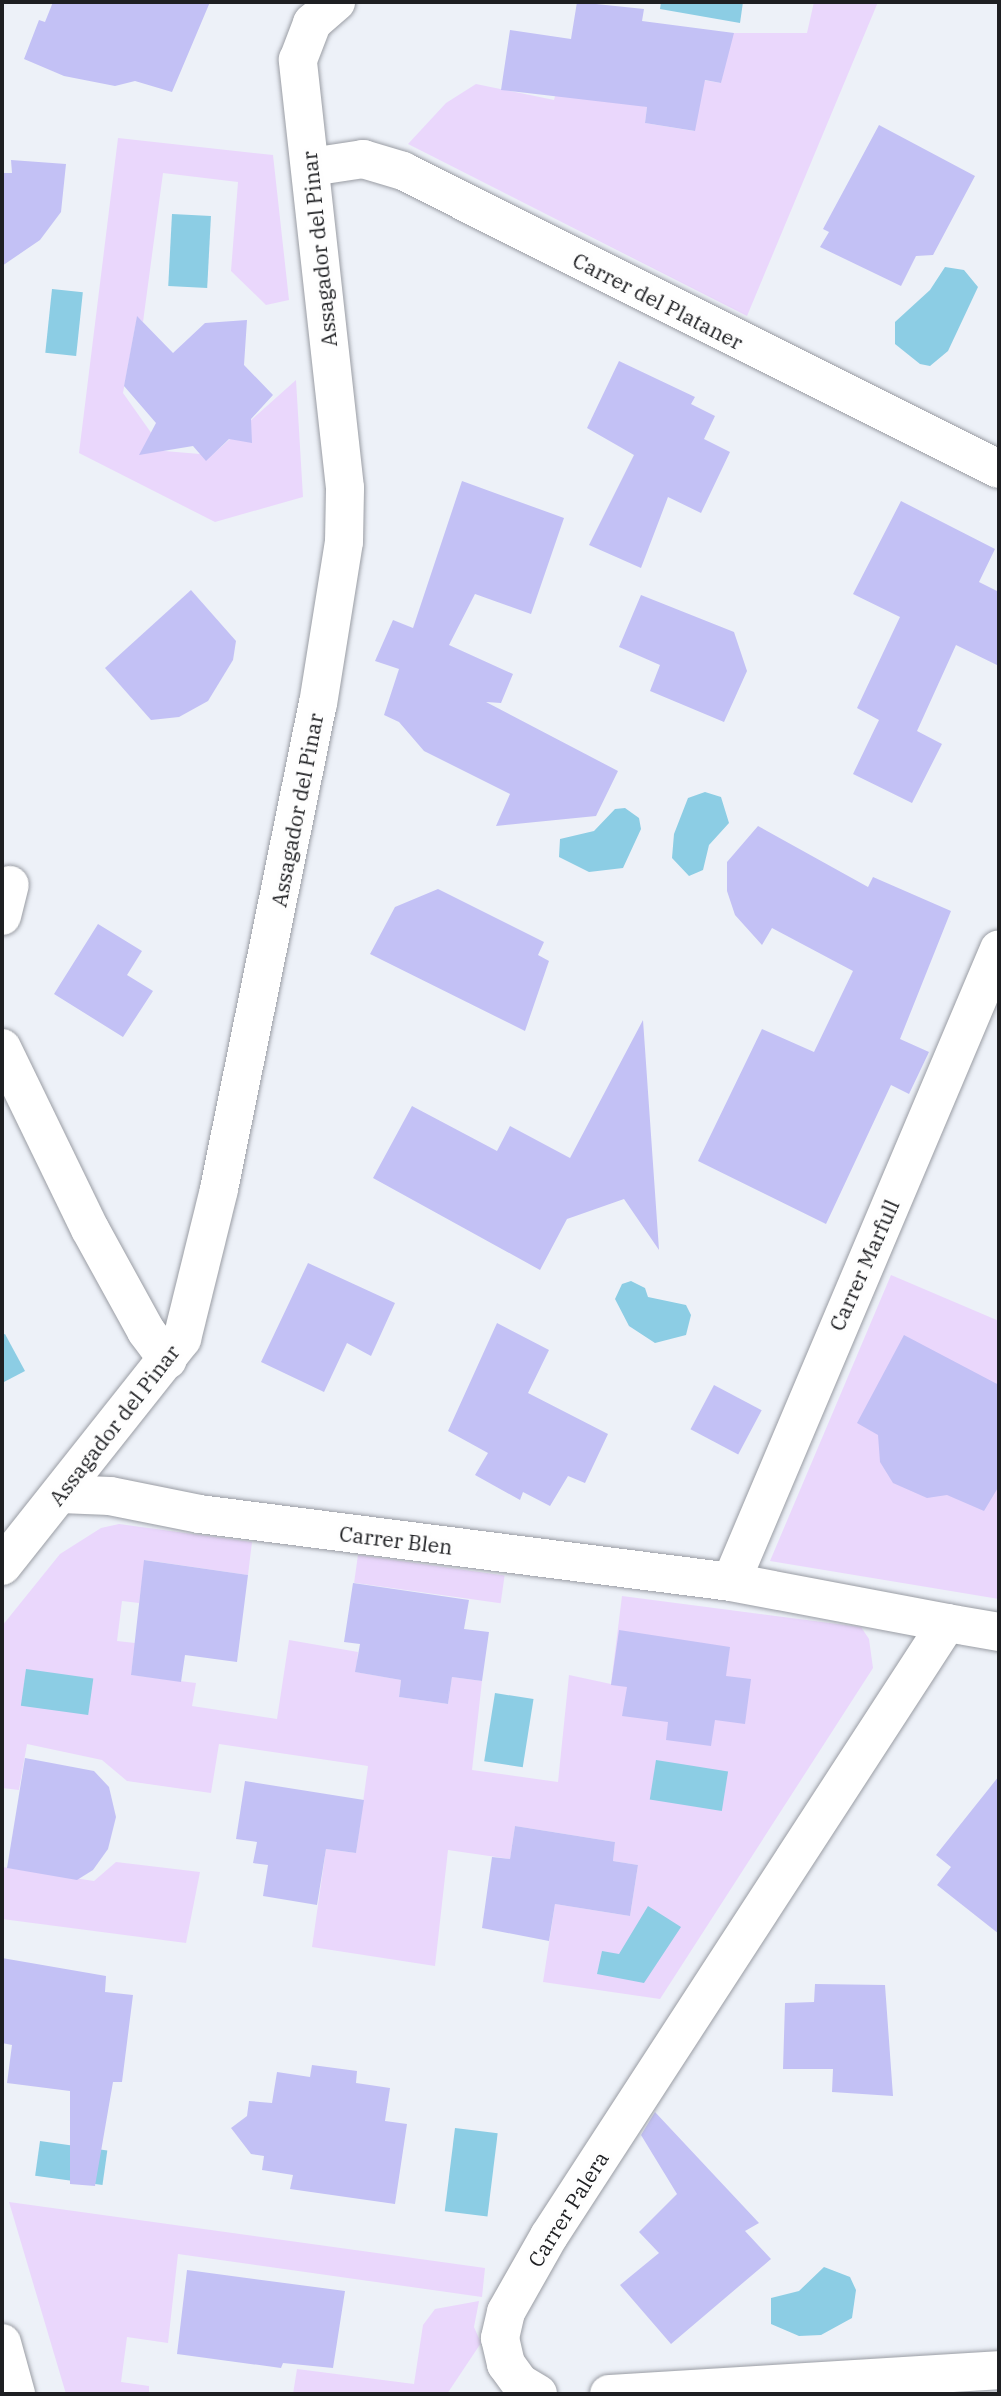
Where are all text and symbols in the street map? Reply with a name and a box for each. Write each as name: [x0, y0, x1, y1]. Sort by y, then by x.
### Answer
street label: Assagador del Pinar: [296, 150, 342, 348]
street label: Carrer del Plataner: [569, 247, 747, 355]
street label: Assagador del Pinar: [266, 711, 328, 909]
street label: Carrer Marfull: [824, 1195, 904, 1335]
street label: Assagador del Pinar: [43, 1340, 185, 1510]
street label: Carrer Blen: [338, 1521, 454, 1559]
street label: Carrer Palera: [522, 2147, 614, 2271]

